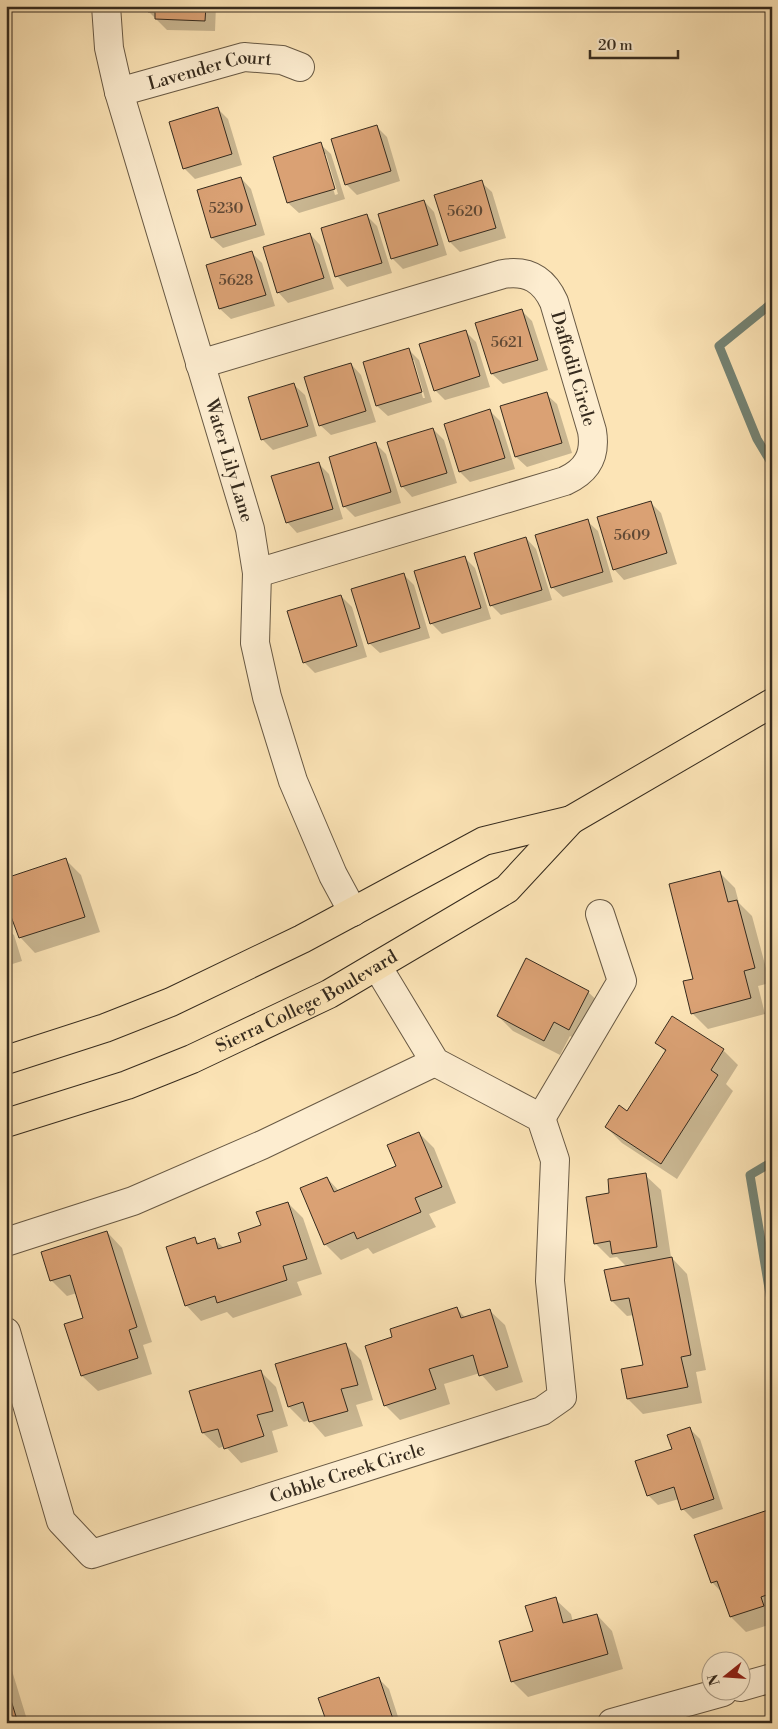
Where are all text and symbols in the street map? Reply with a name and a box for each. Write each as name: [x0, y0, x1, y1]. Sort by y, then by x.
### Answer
scale bar: [590, 28, 678, 60]
text: 20 m: [598, 36, 633, 55]
street label: Lavender Court: [145, 45, 273, 95]
house number: 5230: [208, 199, 244, 218]
house number: 5620: [447, 202, 483, 221]
house number: 5628: [218, 271, 254, 290]
street label: Daffodil Circle: [546, 308, 601, 429]
house number: 5621: [491, 333, 524, 352]
street label: Water Lily Lane: [200, 395, 259, 525]
house number: 5609: [614, 526, 650, 545]
street label: Sierra College Boulevard: [212, 944, 402, 1058]
street label: Cobble Creek Circle: [267, 1437, 428, 1508]
north arrow: [700, 1652, 750, 1702]
text: N: [704, 1672, 725, 1687]

